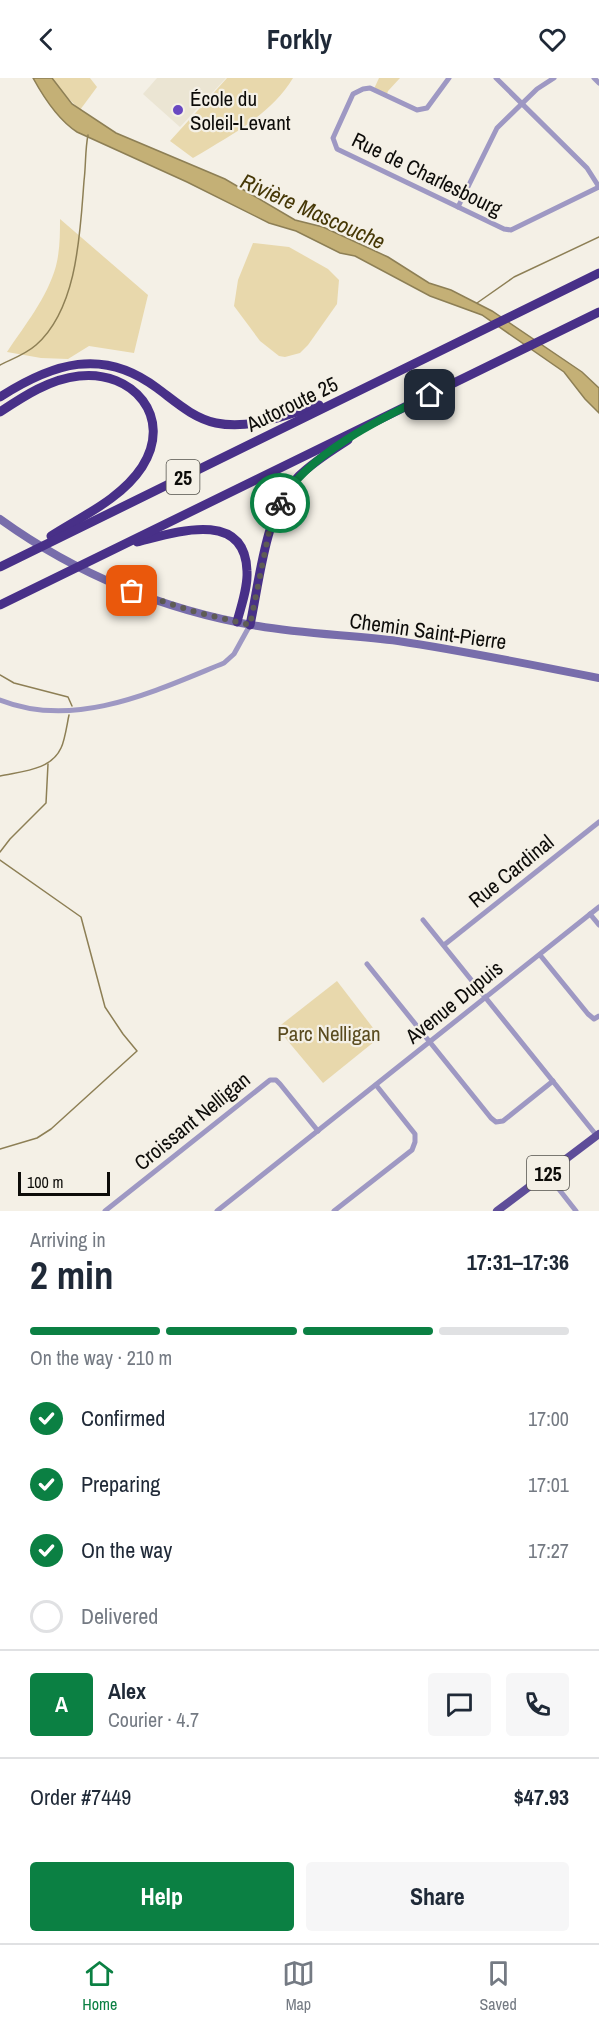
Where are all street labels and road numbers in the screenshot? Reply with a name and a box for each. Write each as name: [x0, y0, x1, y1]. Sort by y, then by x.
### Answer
street label: Rue de Charlesbourg: [347, 125, 507, 223]
street label: Autoroute 25: [240, 369, 343, 439]
road number: 25: [166, 460, 200, 494]
street label: Chemin Saint-Pierre: [348, 606, 508, 656]
street label: Rue Cardinal: [462, 828, 560, 914]
street label: Avenue Dupuis: [398, 954, 509, 1051]
street label: Croissant Nelligan: [128, 1065, 256, 1177]
road number: 125: [527, 1156, 569, 1190]

